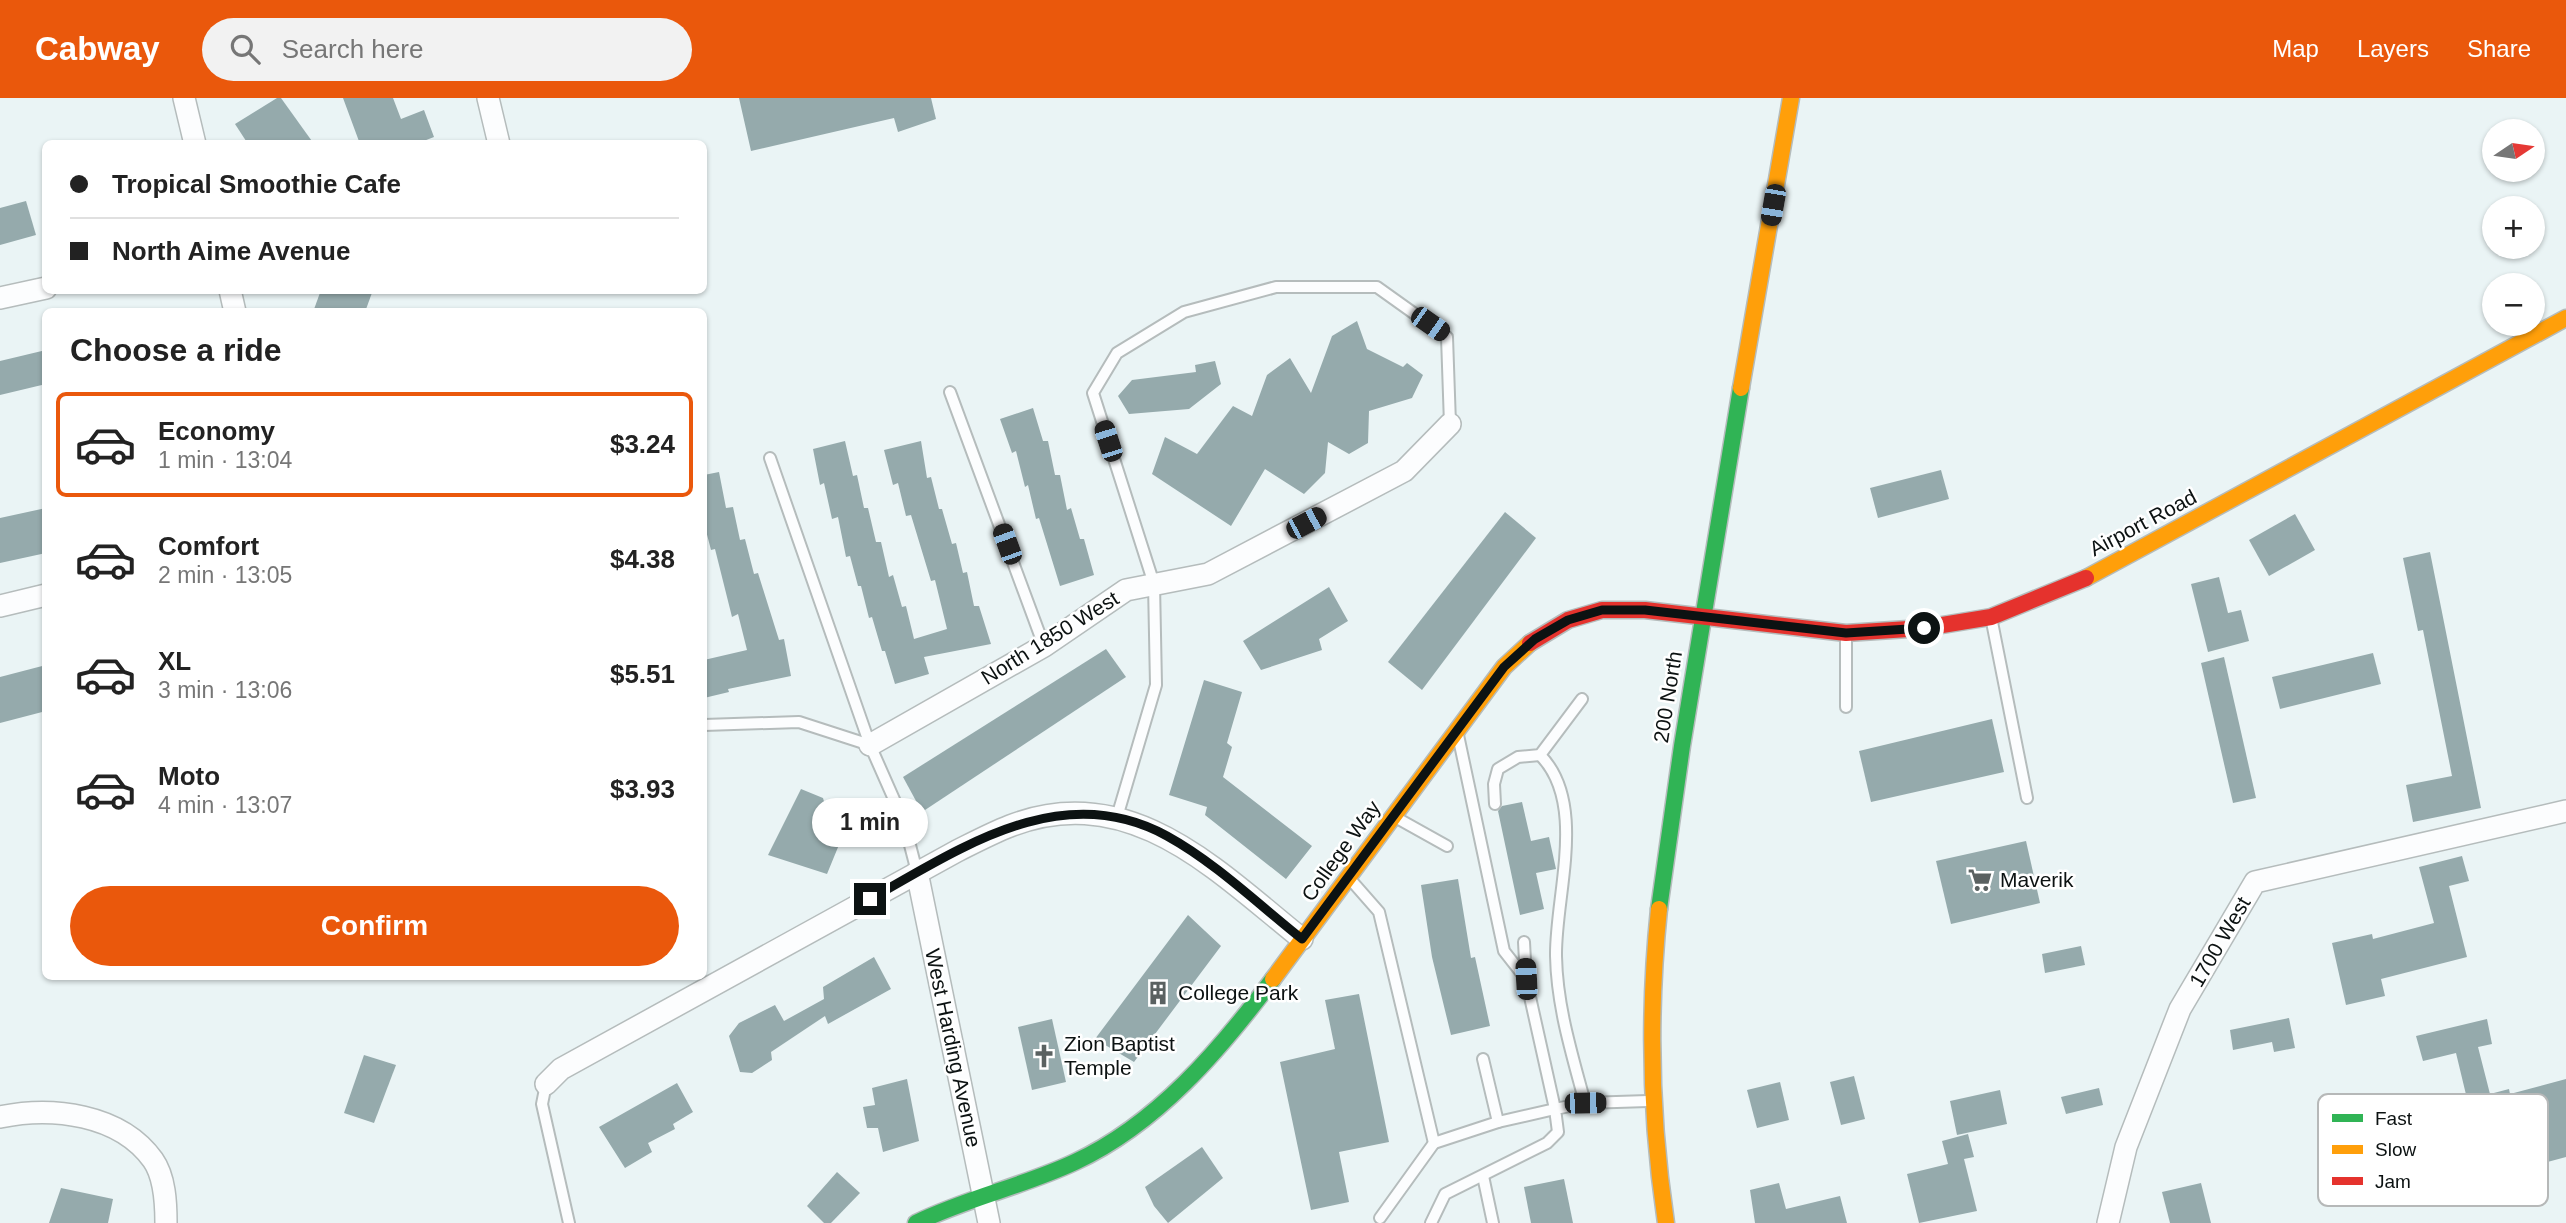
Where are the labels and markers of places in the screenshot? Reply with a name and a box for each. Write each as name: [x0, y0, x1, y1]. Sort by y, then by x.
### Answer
supermarket icon: Maverik: [1966, 866, 1994, 894]
place label: Maverik: [2000, 868, 2074, 891]
building icon: College Park: [1144, 979, 1172, 1007]
place label: College Park: [1178, 981, 1299, 1004]
place label: Zion Baptist Temple: [1064, 1032, 1175, 1079]
church icon: Zion Baptist Temple: [1030, 1042, 1058, 1070]

